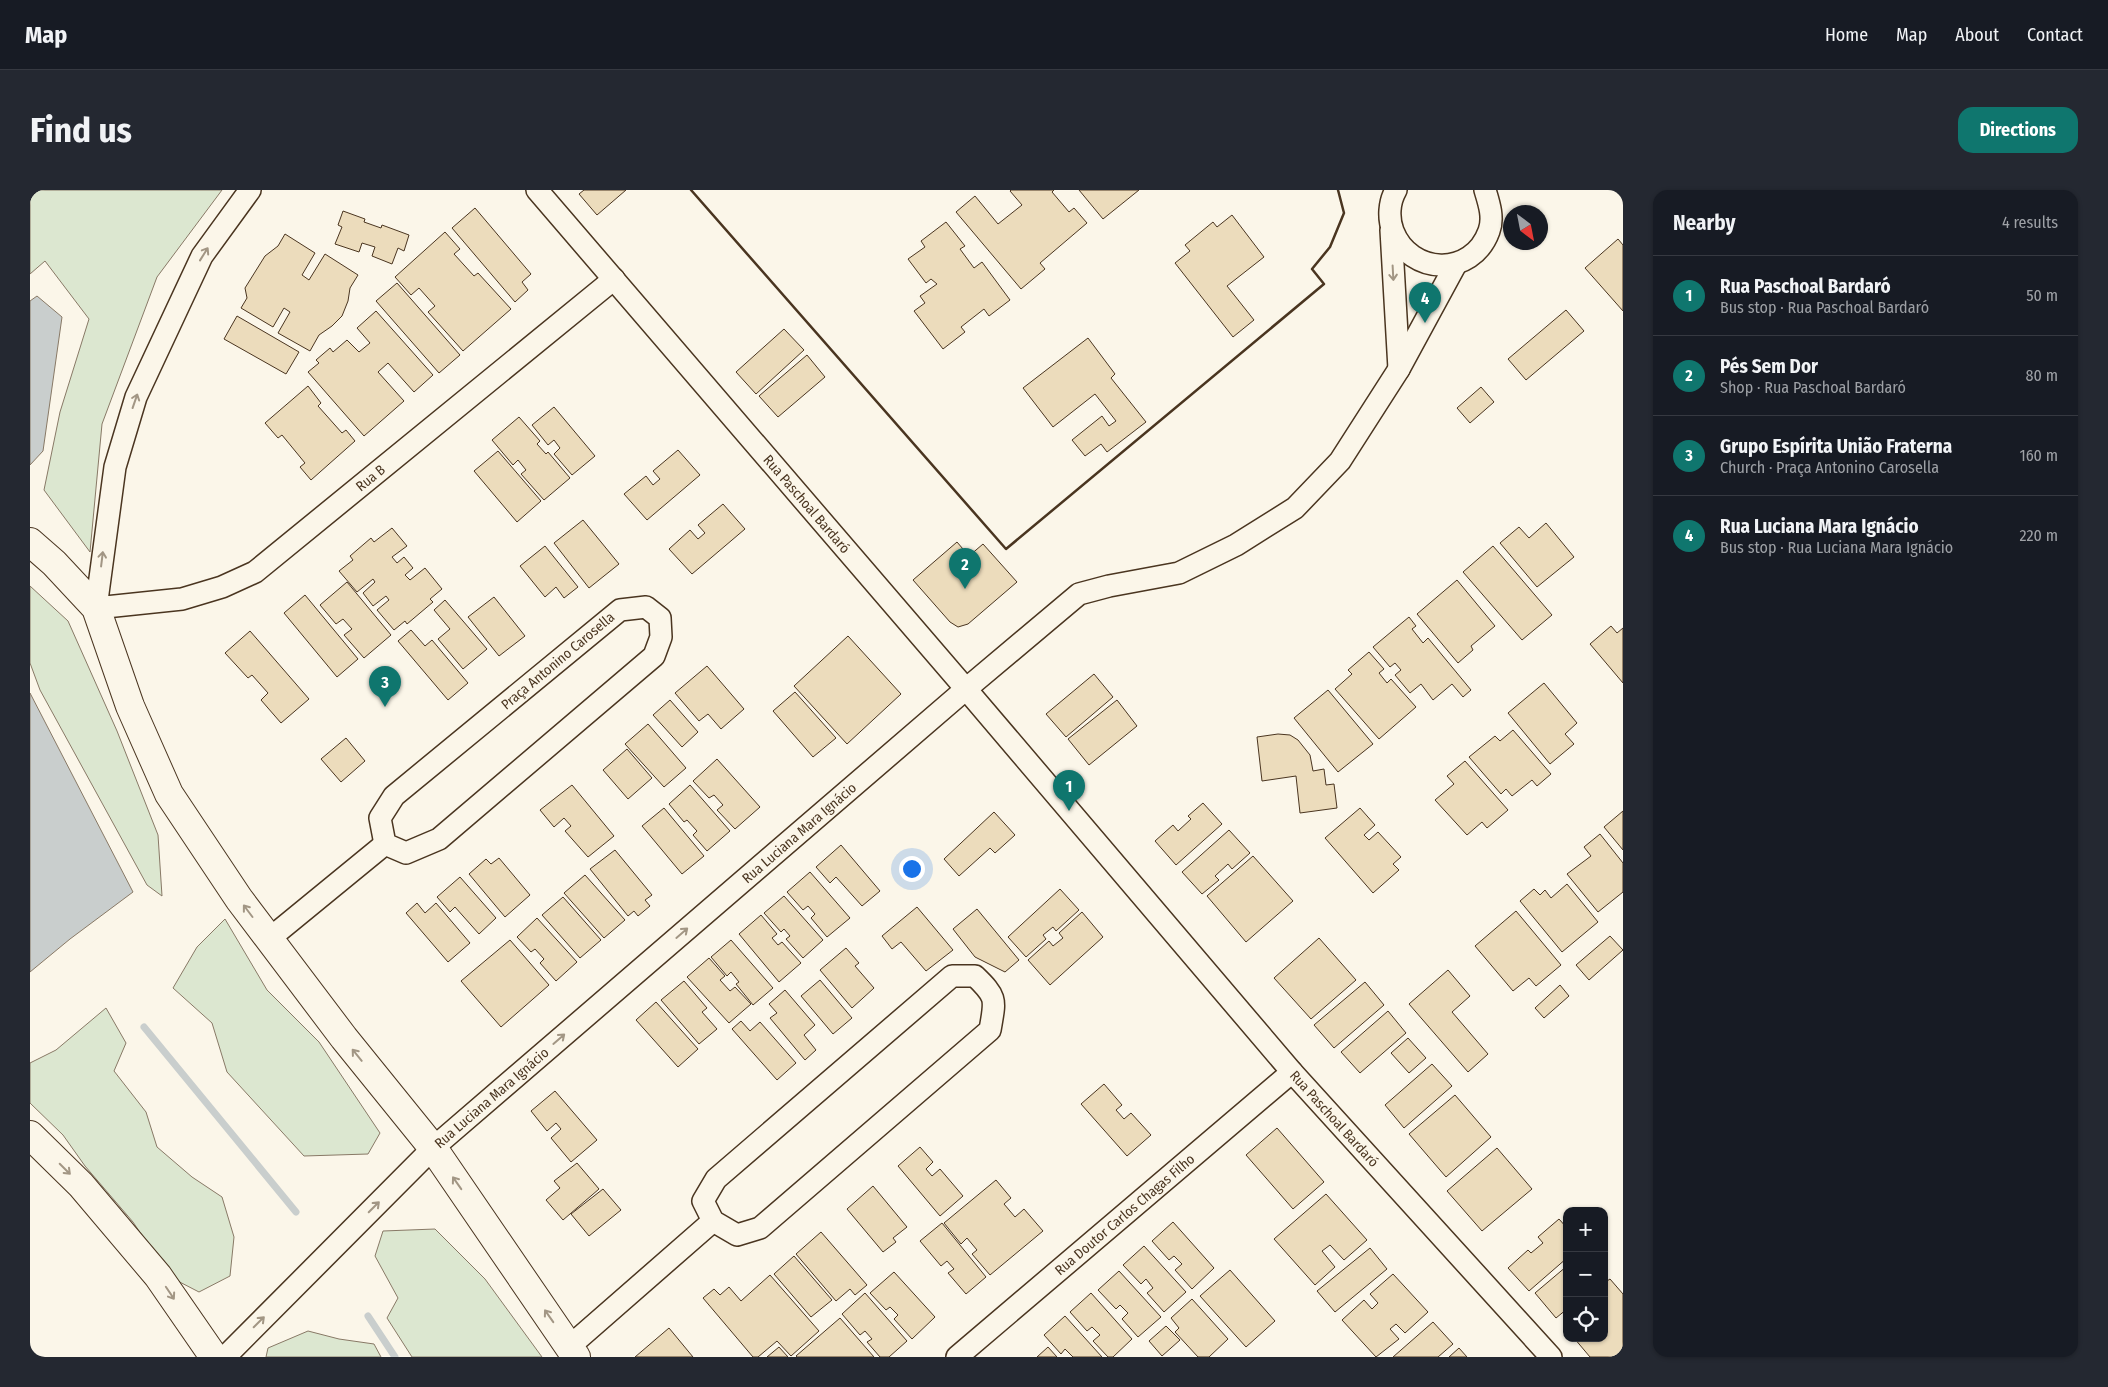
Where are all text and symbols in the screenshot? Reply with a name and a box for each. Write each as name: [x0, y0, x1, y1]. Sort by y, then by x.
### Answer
text: Map: [25, 21, 67, 49]
text: Home: [1825, 24, 1868, 46]
text: Map: [1896, 24, 1927, 46]
text: About: [1955, 24, 1999, 46]
text: Contact: [2027, 24, 2083, 46]
button: Directions: [1958, 107, 2078, 153]
text: Find us: [30, 109, 132, 151]
north arrow: [1503, 205, 1548, 250]
text: Nearby: [1673, 210, 1735, 236]
text: 4 results: [2002, 213, 2058, 232]
one-way arrow: [199, 247, 210, 261]
one-way arrow: [1389, 265, 1398, 281]
text: Rua Paschoal Bardaró: [1720, 275, 1891, 298]
pin: 4: [1409, 282, 1441, 323]
text: 1: [1686, 286, 1692, 305]
text: 50 m: [2026, 286, 2058, 305]
text: Bus stop · Rua Paschoal Bardaró: [1720, 298, 1929, 317]
text: Pés Sem Dor: [1720, 355, 1818, 378]
text: 2: [1685, 366, 1693, 385]
text: 80 m: [2026, 366, 2058, 385]
text: Shop · Rua Paschoal Bardaró: [1720, 378, 1906, 397]
one-way arrow: [131, 394, 140, 409]
text: Grupo Espírita União Fraterna: [1720, 435, 1952, 458]
text: 3: [1685, 446, 1693, 465]
text: 160 m: [2019, 446, 2058, 465]
street label: Rua Paschoal Bardaró: [760, 451, 854, 557]
text: Church · Praça Antonino Carosella: [1720, 458, 1939, 477]
street label: Rua B: [352, 461, 389, 495]
text: Rua Luciana Mara Ignácio: [1720, 515, 1919, 538]
text: 4: [1685, 526, 1693, 545]
text: 220 m: [2019, 526, 2058, 545]
text: Bus stop · Rua Luciana Mara Ignácio: [1720, 538, 1953, 557]
pin: 2: [949, 548, 981, 589]
one-way arrow: [97, 552, 107, 568]
street label: Praça Antonino Carosella: [498, 609, 618, 713]
pin: 3: [369, 666, 401, 707]
pin: 1: [1053, 770, 1085, 811]
street label: Rua Luciana Mara Ignácio: [738, 779, 860, 887]
your location: [899, 856, 925, 882]
one-way arrow: [243, 905, 254, 918]
one-way arrow: [675, 928, 688, 939]
one-way arrow: [552, 1034, 565, 1045]
street label: Rua Luciana Mara Ignácio: [431, 1044, 552, 1152]
one-way arrow: [352, 1048, 363, 1061]
street label: Rua Paschoal Bardaró: [1286, 1067, 1382, 1170]
street label: Rua Doutor Carlos Chagas Filho: [1051, 1150, 1198, 1279]
one-way arrow: [59, 1163, 71, 1175]
one-way arrow: [452, 1176, 462, 1190]
one-way arrow: [368, 1201, 380, 1214]
map controls: [1563, 1207, 1608, 1342]
button: +: [1563, 1207, 1608, 1252]
button: −: [1563, 1252, 1608, 1297]
one-way arrow: [165, 1286, 175, 1300]
button: locate: [1563, 1297, 1608, 1342]
one-way arrow: [544, 1310, 554, 1324]
one-way arrow: [253, 1316, 265, 1329]

